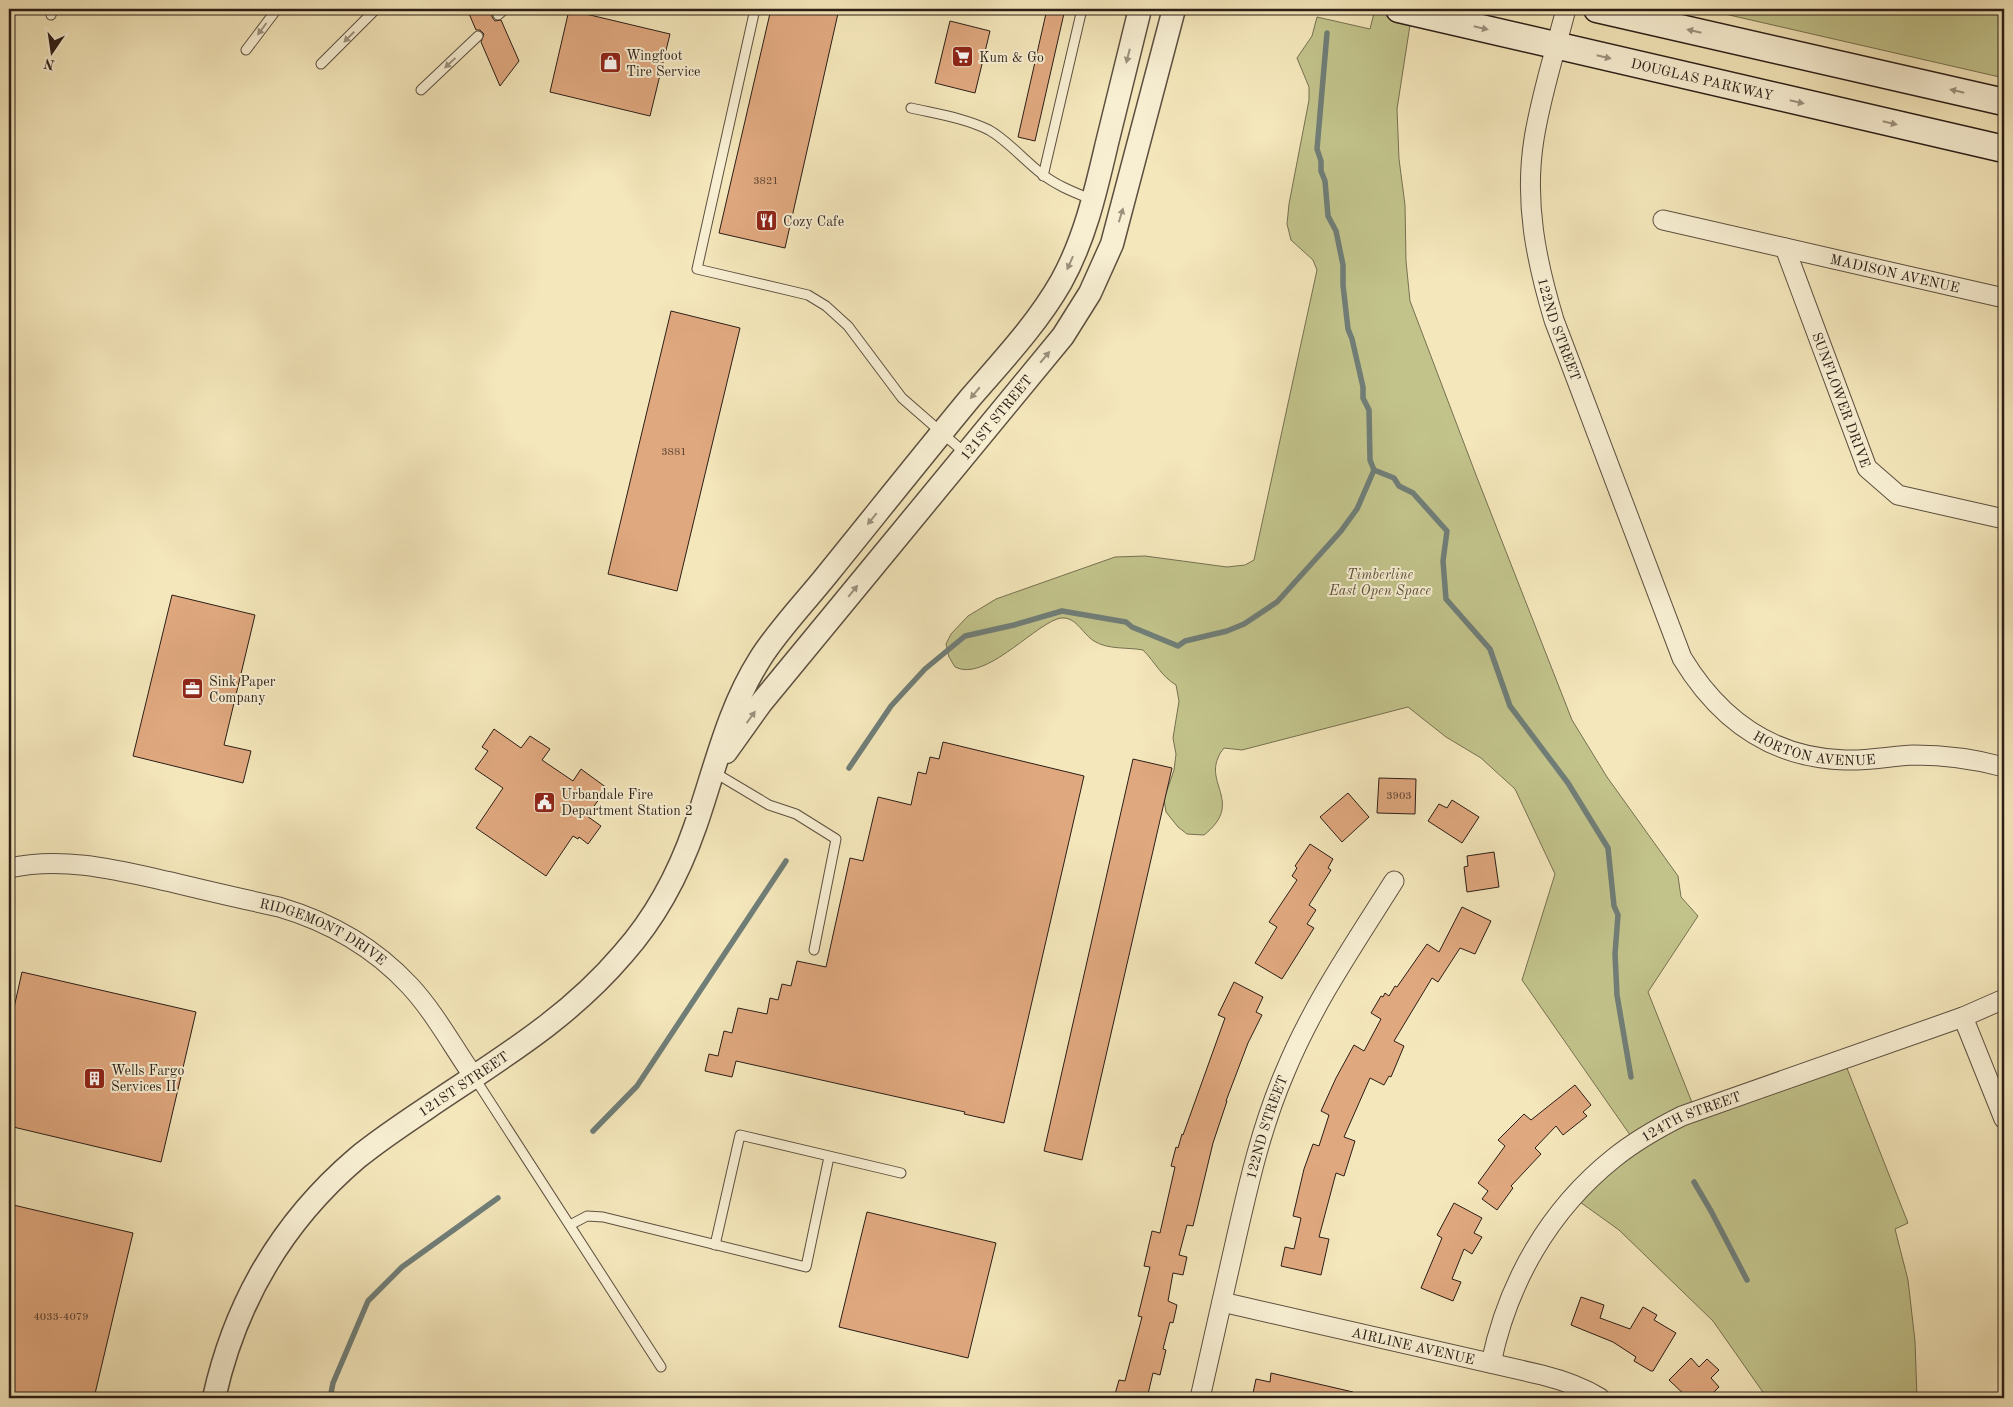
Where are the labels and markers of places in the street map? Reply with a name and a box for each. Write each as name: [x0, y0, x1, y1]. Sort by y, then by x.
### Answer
supermarket icon: Kum & Go: [951, 45, 975, 69]
place label: Wingfoot Tire Service: [626, 49, 700, 79]
shop icon: Wingfoot Tire Service: [598, 51, 622, 75]
place label: Kum & Go: [979, 51, 1044, 65]
restaurant icon: Cozy Cafe: [755, 209, 779, 233]
place label: Cozy Cafe: [783, 215, 844, 229]
place label: Sink Paper Company: [209, 675, 276, 705]
office icon: Sink Paper Company: [181, 677, 205, 701]
place label: Urbandale Fire Department Station 2: [561, 788, 693, 818]
public building icon: Urbandale Fire Department Station 2: [533, 790, 557, 814]
place label: Wells Fargo Services II: [111, 1064, 184, 1094]
building icon: Wells Fargo Services II: [83, 1066, 107, 1090]

